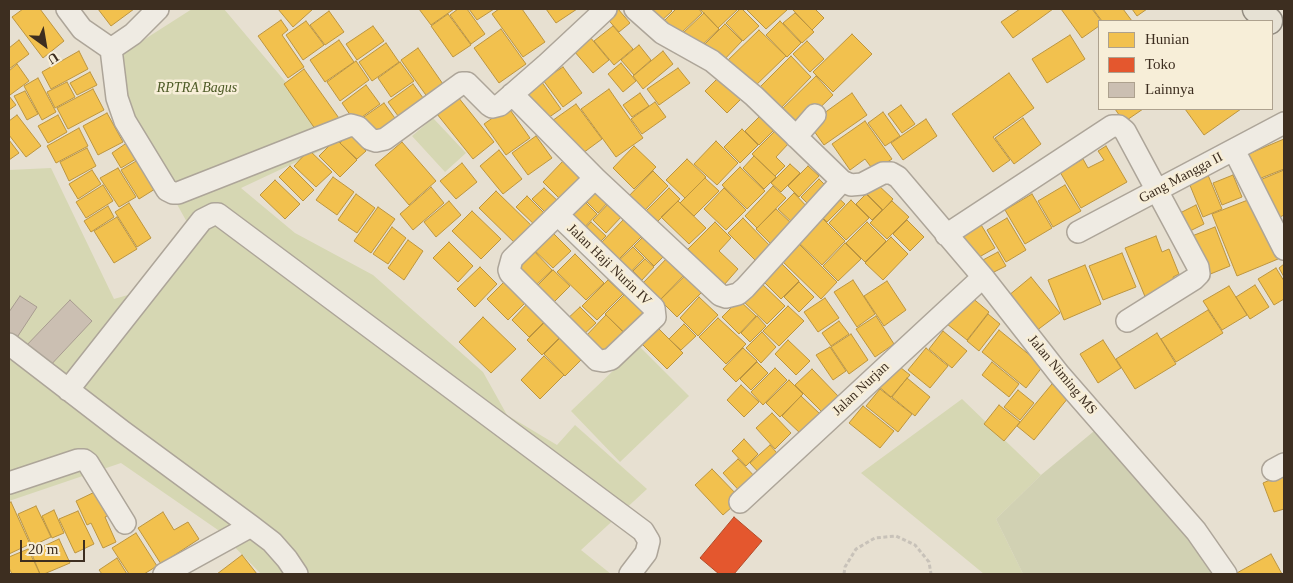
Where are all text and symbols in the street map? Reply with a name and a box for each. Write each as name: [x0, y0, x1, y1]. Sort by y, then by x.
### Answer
north arrow: [20, 20, 70, 70]
legend: [1098, 20, 1273, 110]
text: Hunian: [1145, 31, 1189, 47]
text: U: [45, 49, 61, 67]
text: Toko: [1145, 56, 1176, 72]
park label: RPTRA Bagus: [157, 80, 237, 96]
text: Lainnya: [1145, 81, 1194, 97]
street label: Gang Mangga II: [1136, 149, 1226, 207]
street label: Jalan Haji Nurin IV: [563, 220, 655, 310]
street label: Jalan Niming MS: [1024, 332, 1100, 418]
street label: Jalan Nurjan: [829, 359, 893, 419]
scale bar: [22, 530, 88, 562]
text: 20 m: [28, 541, 58, 557]

